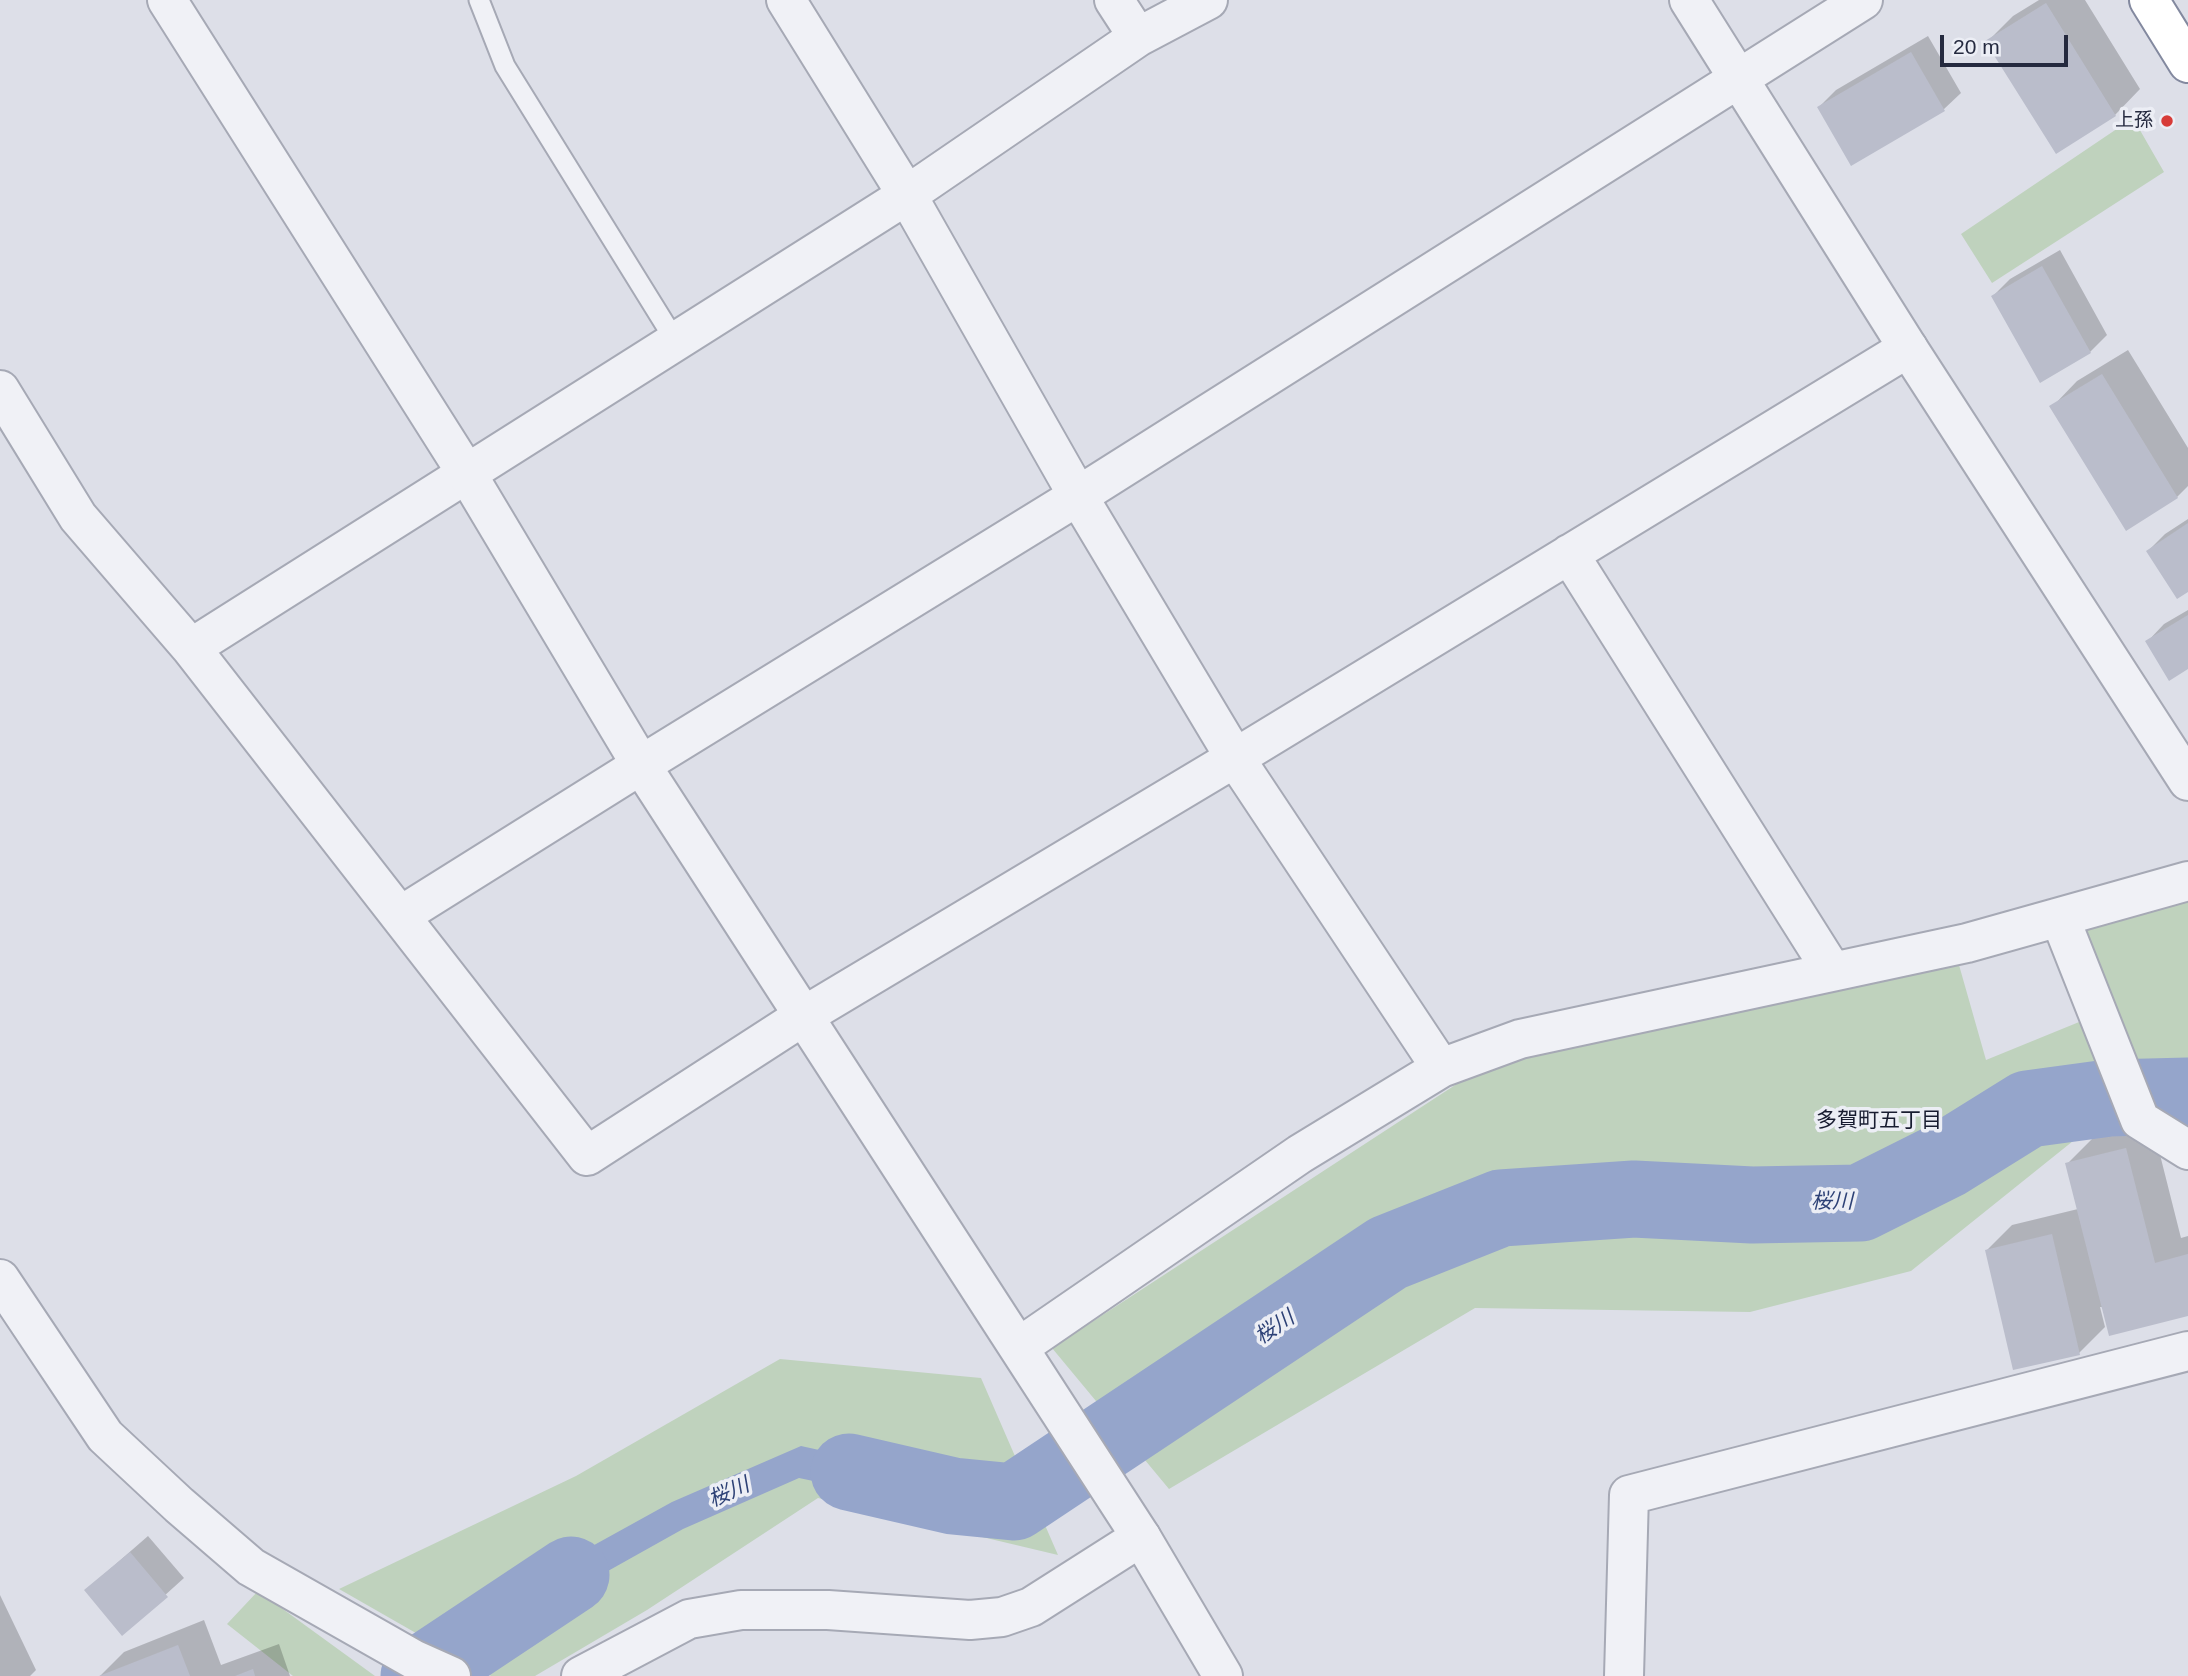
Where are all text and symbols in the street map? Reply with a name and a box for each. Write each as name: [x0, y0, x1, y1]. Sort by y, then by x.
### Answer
scale bar: [1943, 21, 2071, 65]
text: 20 m: [1953, 35, 2000, 58]
place label: 上孫: [2115, 110, 2153, 132]
marker: 上孫: [2159, 113, 2175, 129]
district label: 多賀町五丁目: [1816, 1108, 1942, 1134]
water label: 桜川: [1811, 1189, 1853, 1215]
water label: 桜川: [1251, 1306, 1299, 1350]
water label: 桜川: [705, 1473, 753, 1513]

